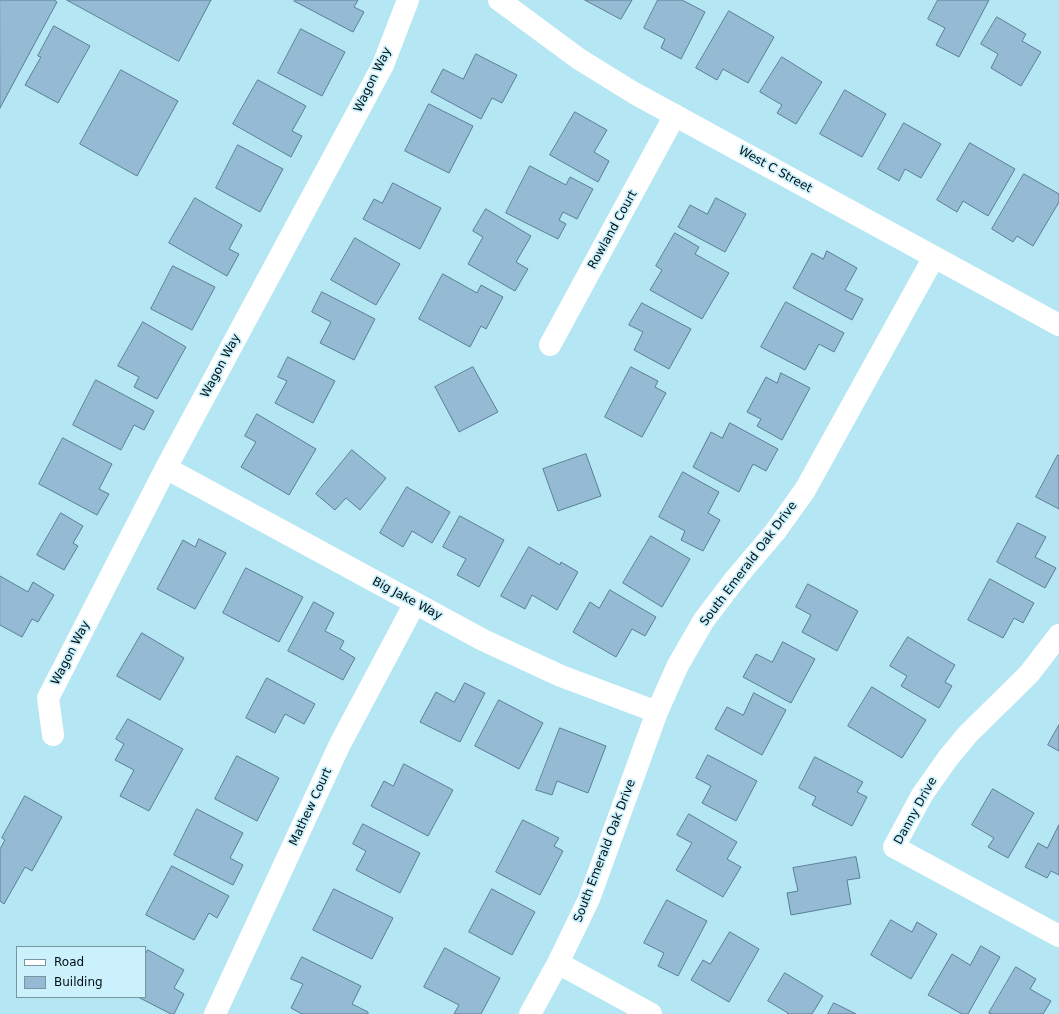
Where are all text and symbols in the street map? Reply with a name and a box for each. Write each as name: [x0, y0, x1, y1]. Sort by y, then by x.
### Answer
street label: Wagon Way: [351, 45, 395, 115]
street label: West C Street: [736, 144, 814, 196]
street label: Rowland Court: [585, 188, 641, 272]
street label: Wagon Way: [198, 332, 244, 400]
street label: South Emerald Oak Drive: [698, 499, 800, 629]
street label: Big Jake Way: [370, 575, 444, 623]
street label: Wagon Way: [49, 618, 93, 688]
street label: Mathew Court: [287, 766, 335, 848]
street label: Danny Drive: [892, 775, 940, 847]
street label: South Emerald Oak Drive: [571, 777, 639, 925]
legend: [16, 946, 146, 998]
text: Road: [54, 955, 84, 969]
text: Building: [54, 975, 103, 989]

